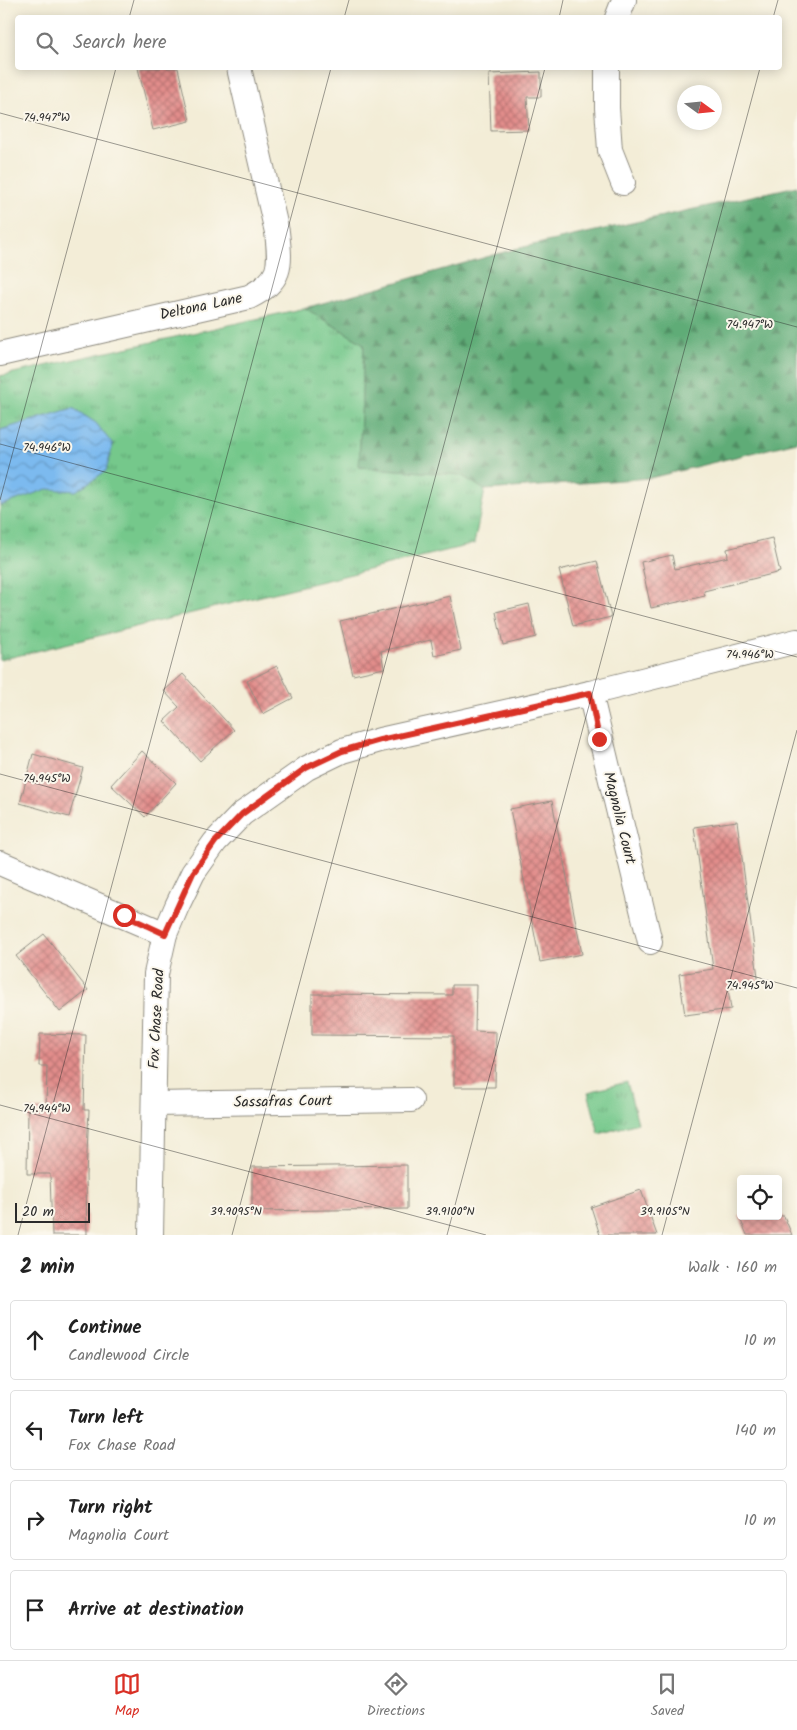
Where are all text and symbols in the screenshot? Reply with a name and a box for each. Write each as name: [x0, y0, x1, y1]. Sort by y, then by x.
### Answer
search box: [15, 15, 782, 70]
text: Search here: [73, 28, 167, 58]
icon: search: [33, 29, 61, 57]
north arrow: [677, 85, 722, 130]
text: 74.947°W: [24, 108, 70, 127]
street label: Deltona Lane: [158, 287, 245, 327]
text: 74.947°W: [727, 315, 773, 334]
text: 74.946°W: [23, 438, 71, 457]
text: 74.946°W: [726, 645, 774, 664]
route end: [588, 728, 611, 751]
text: 74.945°W: [23, 769, 71, 788]
street label: Magnolia Court: [596, 769, 642, 867]
route start: [113, 904, 136, 927]
street label: Fox Chase Road: [142, 968, 172, 1070]
text: 74.945°W: [726, 976, 774, 995]
street label: Sassafras Court: [233, 1089, 333, 1115]
text: 74.944°W: [23, 1099, 71, 1118]
map controls: [737, 1175, 782, 1220]
button: locate: [737, 1175, 782, 1220]
scale bar: [15, 1200, 90, 1223]
text: 20 m: [22, 1201, 54, 1223]
text: 39.9095°N: [210, 1202, 262, 1221]
text: 39.9100°N: [425, 1202, 475, 1221]
text: 39.9105°N: [640, 1202, 690, 1221]
text: 2 min: [20, 1251, 75, 1284]
text: Walk · 160 m: [688, 1255, 777, 1280]
text: Continue: [68, 1313, 141, 1343]
icon: ahead: [21, 1326, 49, 1354]
text: 10 m: [744, 1328, 776, 1353]
text: Candlewood Circle: [68, 1343, 189, 1368]
text: Turn left: [68, 1403, 143, 1433]
icon: left: [21, 1416, 49, 1444]
text: 140 m: [735, 1418, 776, 1443]
text: Fox Chase Road: [68, 1433, 175, 1458]
text: Turn right: [68, 1493, 153, 1523]
icon: right: [21, 1506, 49, 1534]
text: 10 m: [744, 1508, 776, 1533]
text: Magnolia Court: [68, 1523, 169, 1548]
text: Arrive at destination: [68, 1595, 244, 1625]
icon: arrive: [21, 1596, 49, 1624]
tab: Map: [113, 1670, 141, 1722]
tab: Directions: [367, 1670, 425, 1722]
tab: Saved: [651, 1670, 684, 1722]

